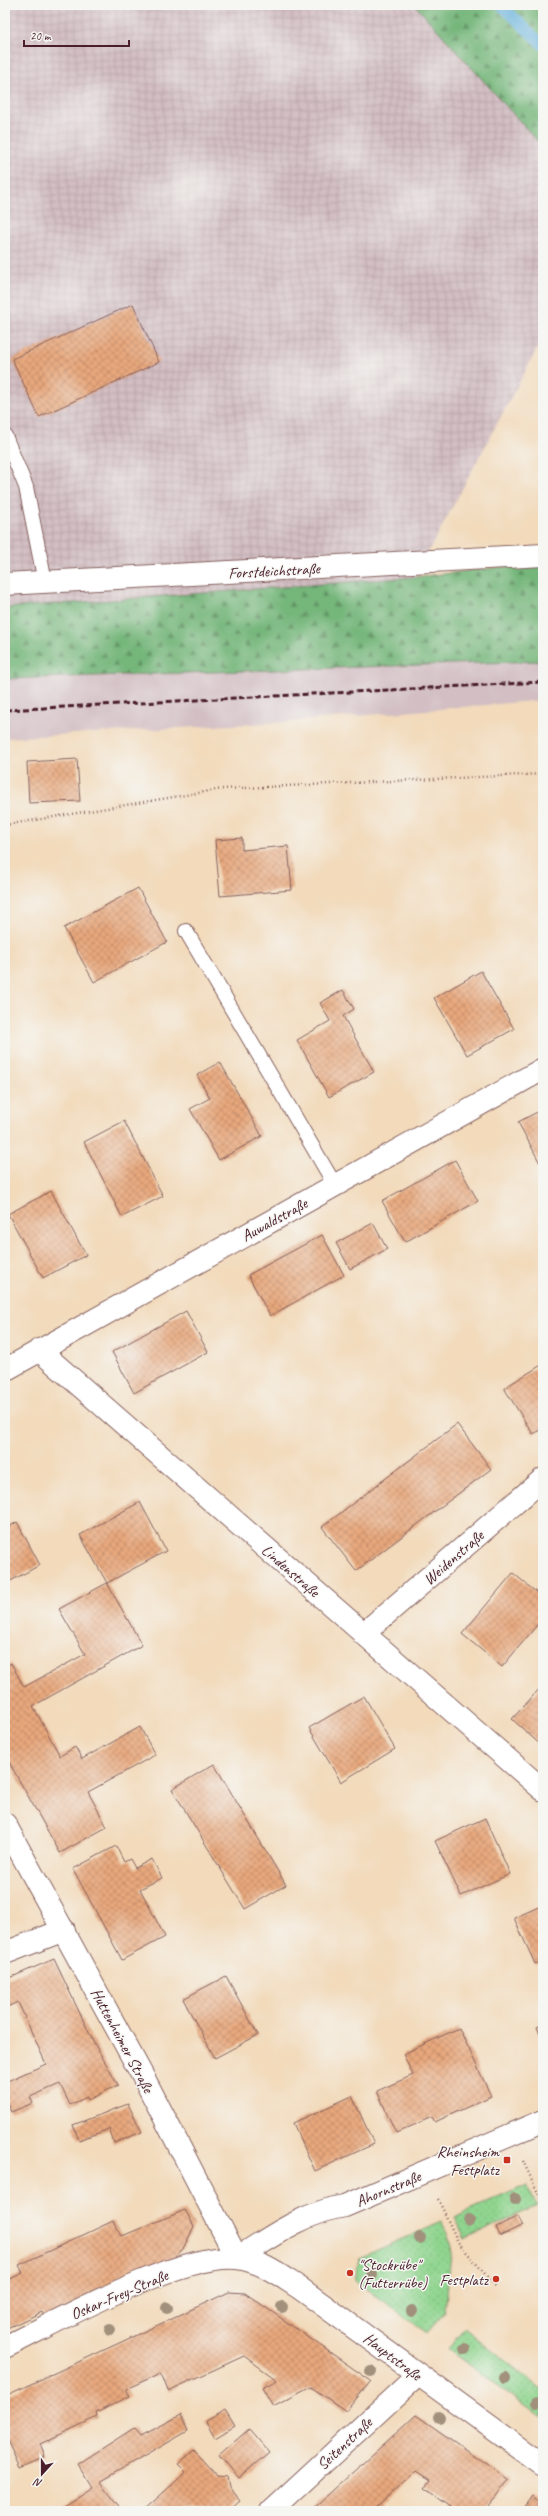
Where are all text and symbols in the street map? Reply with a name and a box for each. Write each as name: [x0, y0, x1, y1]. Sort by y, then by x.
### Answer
scale bar: [24, 22, 129, 48]
text: 20 m: [30, 28, 52, 44]
street label: Forstdeichstraße: [228, 559, 322, 583]
street label: Auwaldstraße: [238, 1193, 312, 1246]
street label: Weidenstraße: [419, 1525, 489, 1589]
street label: Lindenstraße: [257, 1540, 325, 1603]
street label: Huttenheimer Straße: [86, 1985, 159, 2098]
place label: Rheinsheim Festplatz: [437, 2142, 500, 2180]
marker: Rheinsheim Festplatz: [502, 2155, 512, 2165]
street label: Ahornstraße: [353, 2166, 426, 2212]
place label: "Stockrübe" (Futterrübe): [358, 2255, 428, 2293]
street label: Oskar-Frey-Straße: [68, 2265, 173, 2324]
marker: "Stockrübe" (Futterrübe): [345, 2268, 355, 2278]
place label: Festplatz: [440, 2270, 489, 2290]
marker: Festplatz: [491, 2274, 501, 2284]
street label: Hauptstraße: [359, 2328, 427, 2386]
street label: Seitenstraße: [313, 2412, 378, 2474]
north arrow: [22, 2454, 62, 2494]
text: N: [31, 2475, 44, 2491]

